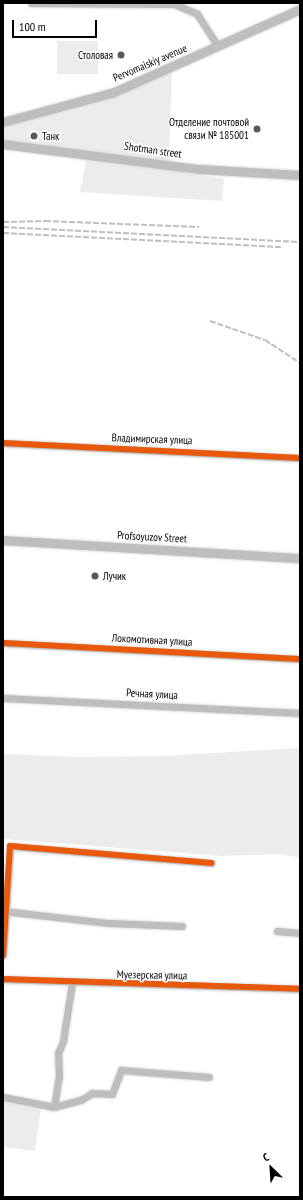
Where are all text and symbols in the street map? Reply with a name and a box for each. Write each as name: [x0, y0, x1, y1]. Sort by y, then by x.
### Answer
scale bar: [14, 12, 99, 38]
text: 100 m: [19, 19, 46, 34]
street label: Pervomaiskiy avenue: [111, 41, 189, 85]
place label: Столовая: [78, 48, 113, 62]
marker: Столовая: [116, 50, 126, 60]
place label: Отделение почтовой связи № 185001: [169, 116, 249, 142]
marker: Отделение почтовой связи № 185001: [252, 124, 262, 134]
place label: Танк: [42, 129, 59, 143]
marker: Танк: [29, 131, 39, 141]
street label: Shotman street: [123, 139, 183, 161]
street label: Владимирская улица: [111, 431, 193, 447]
street label: Profsoyuzov Street: [117, 529, 187, 545]
place label: Лучик: [103, 569, 126, 583]
marker: Лучик: [90, 571, 100, 581]
street label: Локомотивная улица: [111, 631, 193, 649]
street label: Речная улица: [126, 686, 178, 702]
street label: Муезерская улица: [117, 968, 187, 982]
north arrow: [251, 1148, 291, 1188]
text: С: [261, 1150, 271, 1165]

